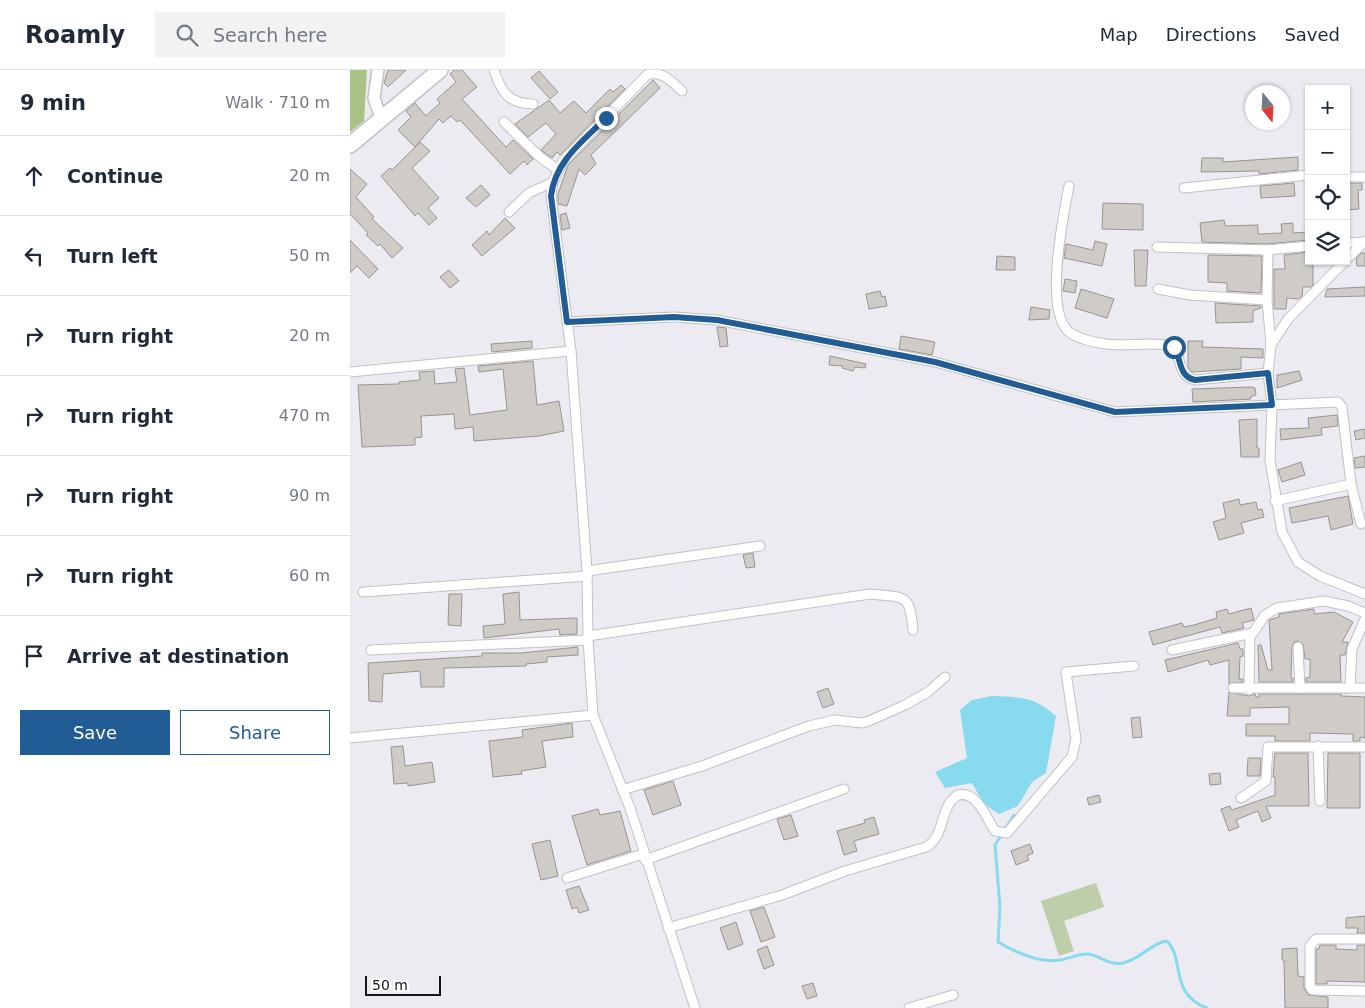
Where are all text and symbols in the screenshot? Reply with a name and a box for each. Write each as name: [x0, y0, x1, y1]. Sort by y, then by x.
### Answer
search box: [155, 12, 505, 57]
text: Roamly: [25, 21, 125, 49]
icon: search: [173, 21, 201, 49]
text: Search here: [213, 24, 327, 46]
text: Map: [1100, 24, 1138, 45]
text: Directions: [1166, 24, 1256, 45]
text: Saved: [1284, 24, 1340, 45]
north arrow: [1245, 85, 1290, 130]
map controls: [1305, 85, 1350, 265]
button: +: [1305, 85, 1350, 130]
text: 9 min: [20, 91, 86, 115]
text: Walk · 710 m: [225, 93, 330, 112]
route end: [595, 107, 618, 130]
button: −: [1305, 130, 1350, 175]
icon: ahead: [20, 162, 48, 190]
text: Continue: [67, 165, 163, 187]
text: 20 m: [289, 166, 330, 185]
button: locate: [1305, 175, 1350, 220]
button: layers: [1305, 220, 1350, 265]
icon: left: [20, 242, 48, 270]
text: Turn left: [67, 245, 158, 267]
text: 50 m: [289, 246, 330, 265]
icon: right: [20, 322, 48, 350]
text: Turn right: [67, 325, 173, 347]
text: 20 m: [289, 326, 330, 345]
route start: [1163, 336, 1186, 359]
icon: right: [20, 402, 48, 430]
text: Turn right: [67, 405, 173, 427]
text: 470 m: [279, 406, 330, 425]
icon: right: [20, 482, 48, 510]
text: Turn right: [67, 485, 173, 507]
text: 90 m: [289, 486, 330, 505]
icon: right: [20, 562, 48, 590]
text: Turn right: [67, 565, 173, 587]
text: 60 m: [289, 566, 330, 585]
icon: arrive: [20, 642, 48, 670]
text: Arrive at destination: [67, 645, 289, 667]
button: Save: [20, 710, 170, 755]
button: Share: [180, 710, 330, 755]
scale bar: [365, 973, 441, 996]
text: 50 m: [372, 977, 408, 993]

